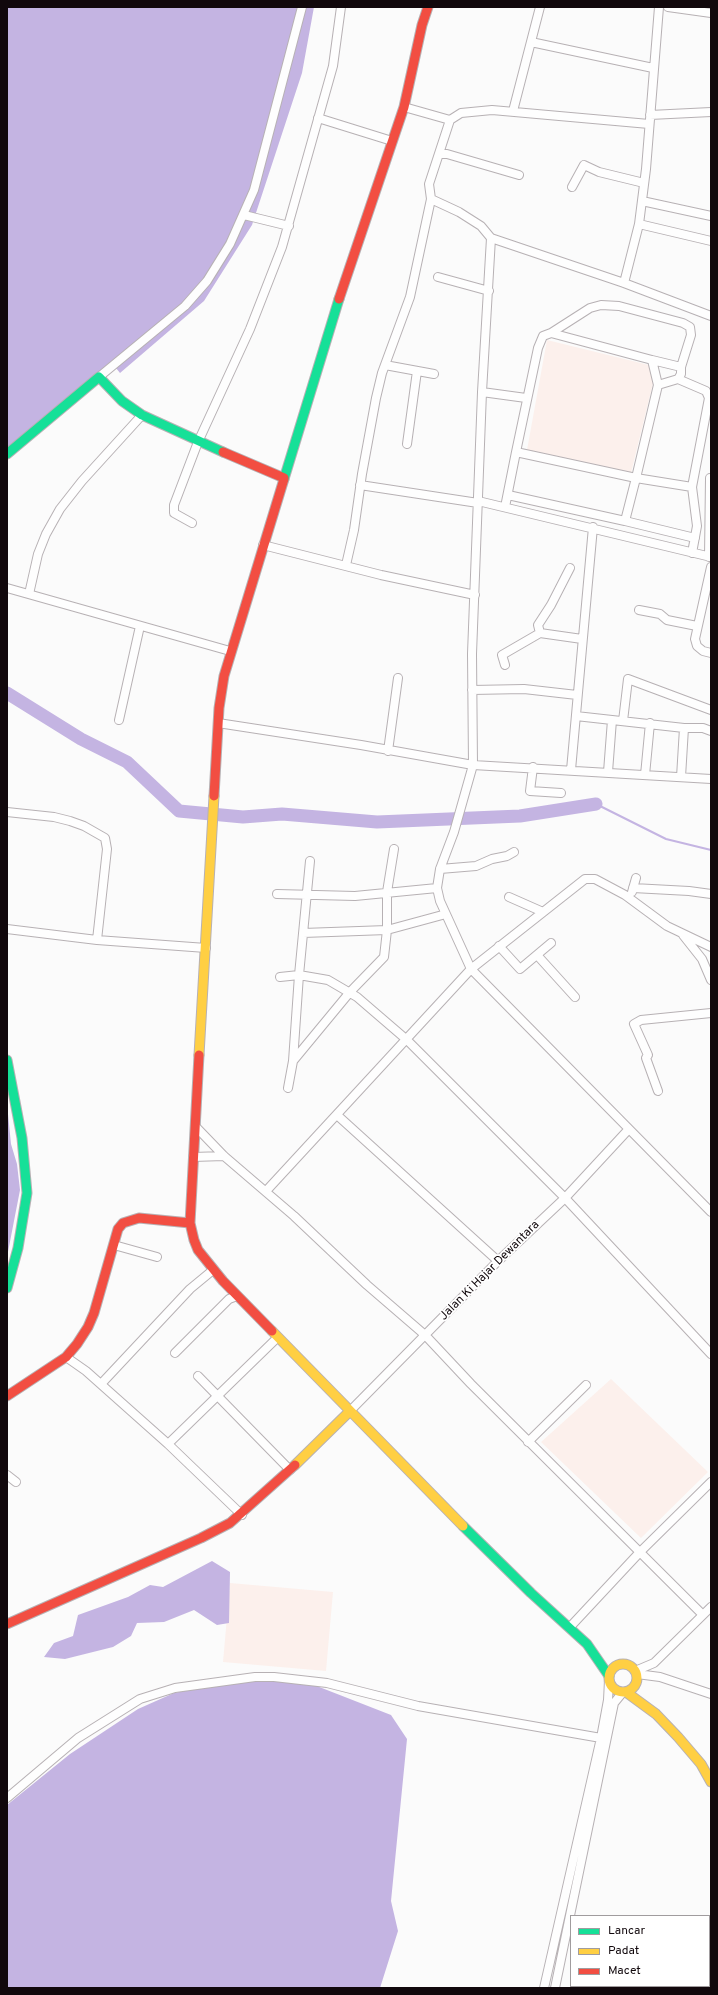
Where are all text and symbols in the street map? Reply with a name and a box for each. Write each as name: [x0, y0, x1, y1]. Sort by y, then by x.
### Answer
street label: Jalan Ki Hajar Dewantara: [437, 1218, 543, 1324]
legend: [570, 1915, 710, 1987]
text: Lancar: [608, 1923, 645, 1939]
text: Padat: [608, 1943, 639, 1959]
text: Macet: [608, 1963, 641, 1979]

